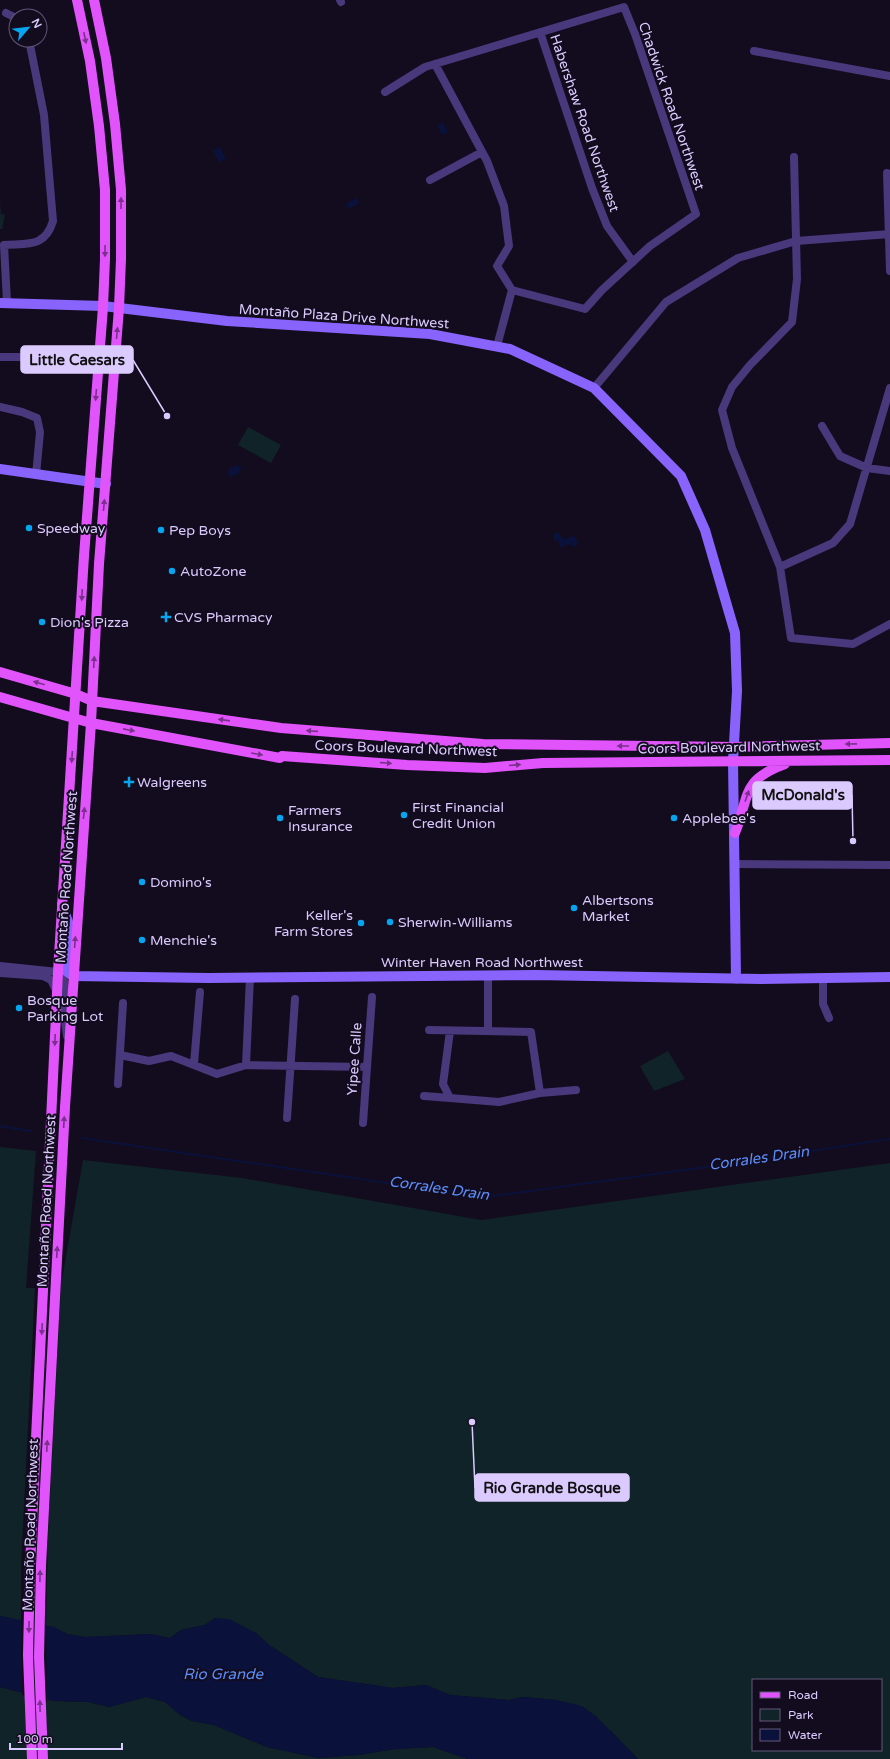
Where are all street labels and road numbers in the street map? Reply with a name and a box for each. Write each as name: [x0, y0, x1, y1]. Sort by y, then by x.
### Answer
street label: Chadwick Road Northwest: [635, 20, 709, 193]
street label: Habershaw Road Northwest: [546, 32, 623, 215]
street label: Montaño Plaza Drive Northwest: [238, 301, 450, 332]
street label: Coors Boulevard Northwest: [314, 737, 498, 760]
street label: Coors Boulevard Northwest: [638, 737, 821, 758]
street label: Montaño Road Northwest: [52, 790, 81, 964]
street label: Winter Haven Road Northwest: [381, 954, 584, 971]
street label: Yipee Calle: [343, 1022, 366, 1096]
street label: Montaño Road Northwest: [33, 1114, 60, 1288]
street label: Montaño Road Northwest: [19, 1438, 42, 1612]

